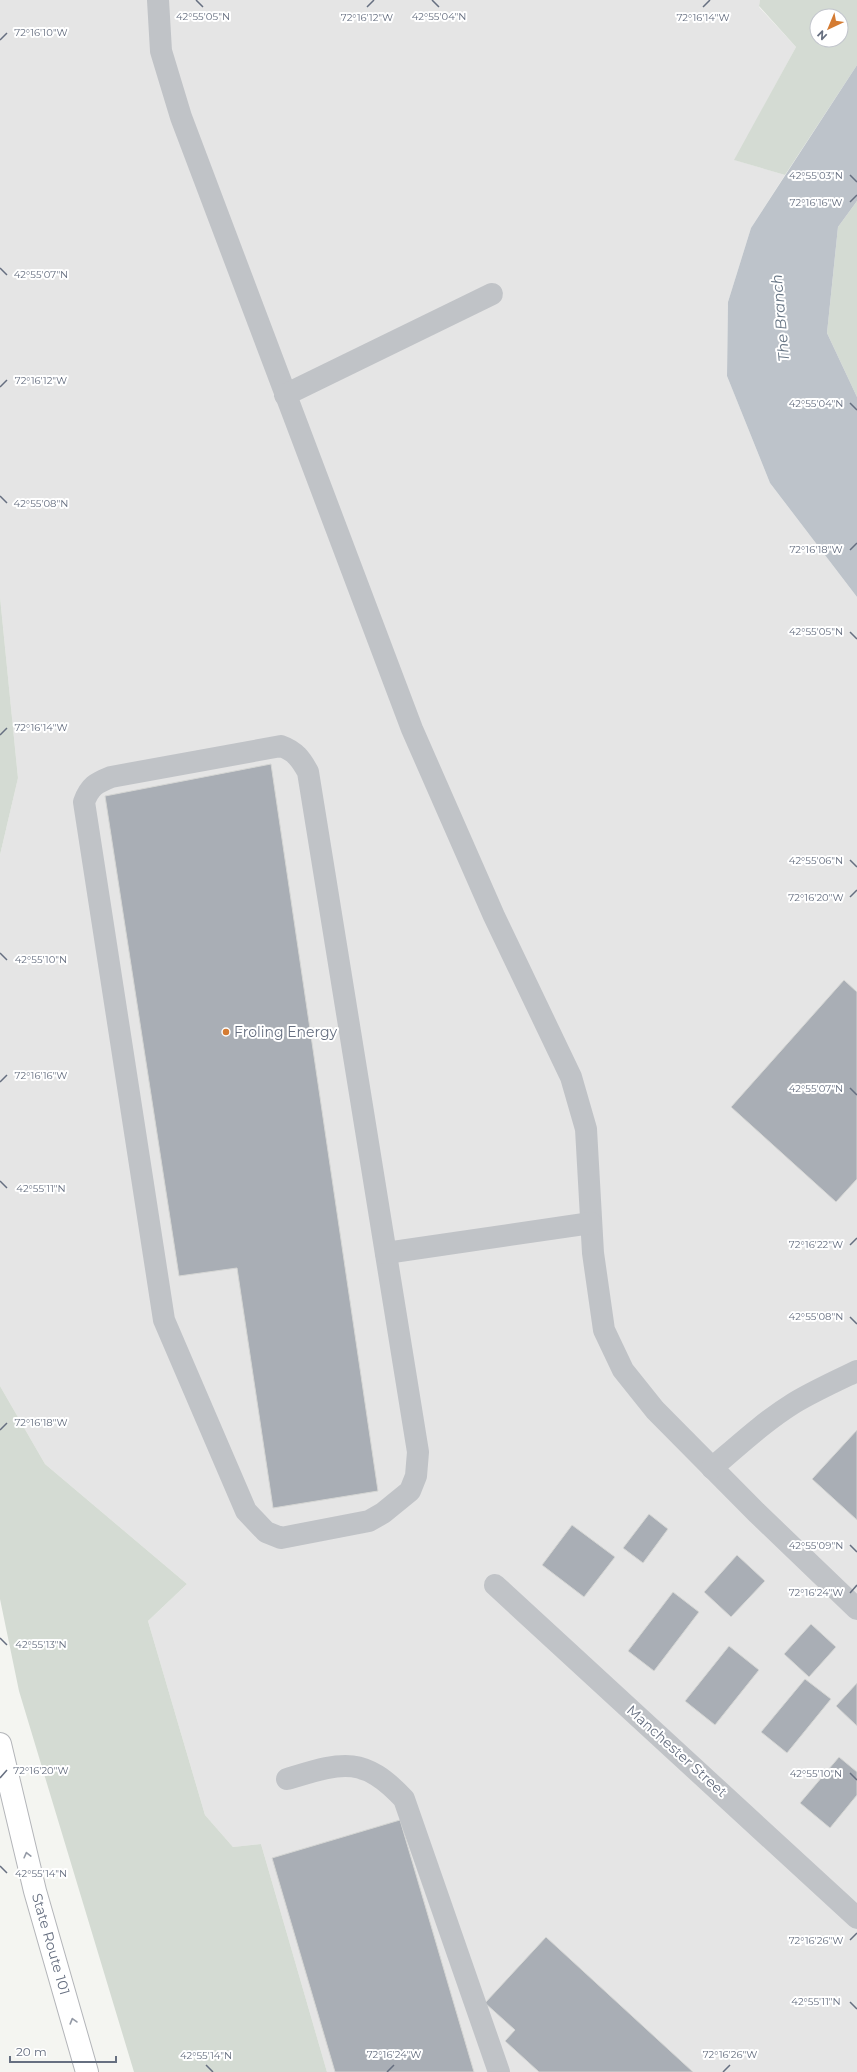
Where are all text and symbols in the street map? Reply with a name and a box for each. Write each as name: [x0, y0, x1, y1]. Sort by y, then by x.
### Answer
north arrow: [809, 8, 849, 48]
text: 42°55'05"N: [176, 10, 230, 23]
text: 42°55'04"N: [412, 10, 466, 23]
text: 72°16'12"W: [341, 11, 393, 24]
text: 72°16'14"W: [676, 11, 730, 24]
text: 72°16'10"W: [14, 26, 68, 39]
text: N: [814, 27, 830, 43]
text: 42°55'03"N: [789, 169, 843, 182]
text: 72°16'16"W: [790, 196, 842, 209]
text: 42°55'07"N: [14, 268, 68, 281]
water label: The Branch: [767, 274, 793, 362]
text: 72°16'12"W: [15, 374, 67, 387]
text: 42°55'04"N: [789, 397, 843, 410]
text: 42°55'08"N: [14, 497, 68, 510]
text: 72°16'18"W: [789, 543, 843, 556]
text: 42°55'05"N: [789, 625, 843, 638]
text: 72°16'14"W: [14, 721, 68, 734]
text: 42°55'06"N: [789, 854, 843, 867]
text: 72°16'20"W: [788, 891, 844, 904]
text: 42°55'10"N: [15, 953, 67, 966]
place label: Froling Energy: [234, 1023, 337, 1041]
marker: Froling Energy: [221, 1027, 231, 1037]
text: 72°16'16"W: [15, 1069, 67, 1082]
text: 42°55'07"N: [789, 1082, 843, 1095]
text: 42°55'11"N: [16, 1182, 66, 1195]
text: 72°16'22"W: [789, 1238, 843, 1251]
text: 42°55'08"N: [789, 1310, 843, 1323]
text: 72°16'18"W: [14, 1416, 68, 1429]
text: 42°55'09"N: [789, 1539, 843, 1552]
text: 72°16'24"W: [789, 1586, 843, 1599]
text: 42°55'13"N: [15, 1638, 67, 1651]
street label: Manchester Street: [623, 1701, 731, 1801]
text: 72°16'20"W: [13, 1764, 69, 1777]
text: 42°55'10"N: [790, 1767, 842, 1780]
one-way arrow: [23, 1852, 31, 1858]
text: 42°55'14"N: [15, 1867, 67, 1880]
street label: State Route 101: [28, 1891, 74, 1997]
text: 72°16'26"W: [789, 1934, 843, 1947]
text: 42°55'11"N: [791, 1995, 841, 2008]
one-way arrow: [69, 2018, 78, 2025]
scale bar: [10, 2038, 116, 2064]
text: 20 m: [16, 2044, 47, 2059]
text: 72°16'24"W: [367, 2048, 421, 2061]
text: 72°16'26"W: [703, 2048, 757, 2061]
text: 42°55'14"N: [180, 2049, 232, 2062]

